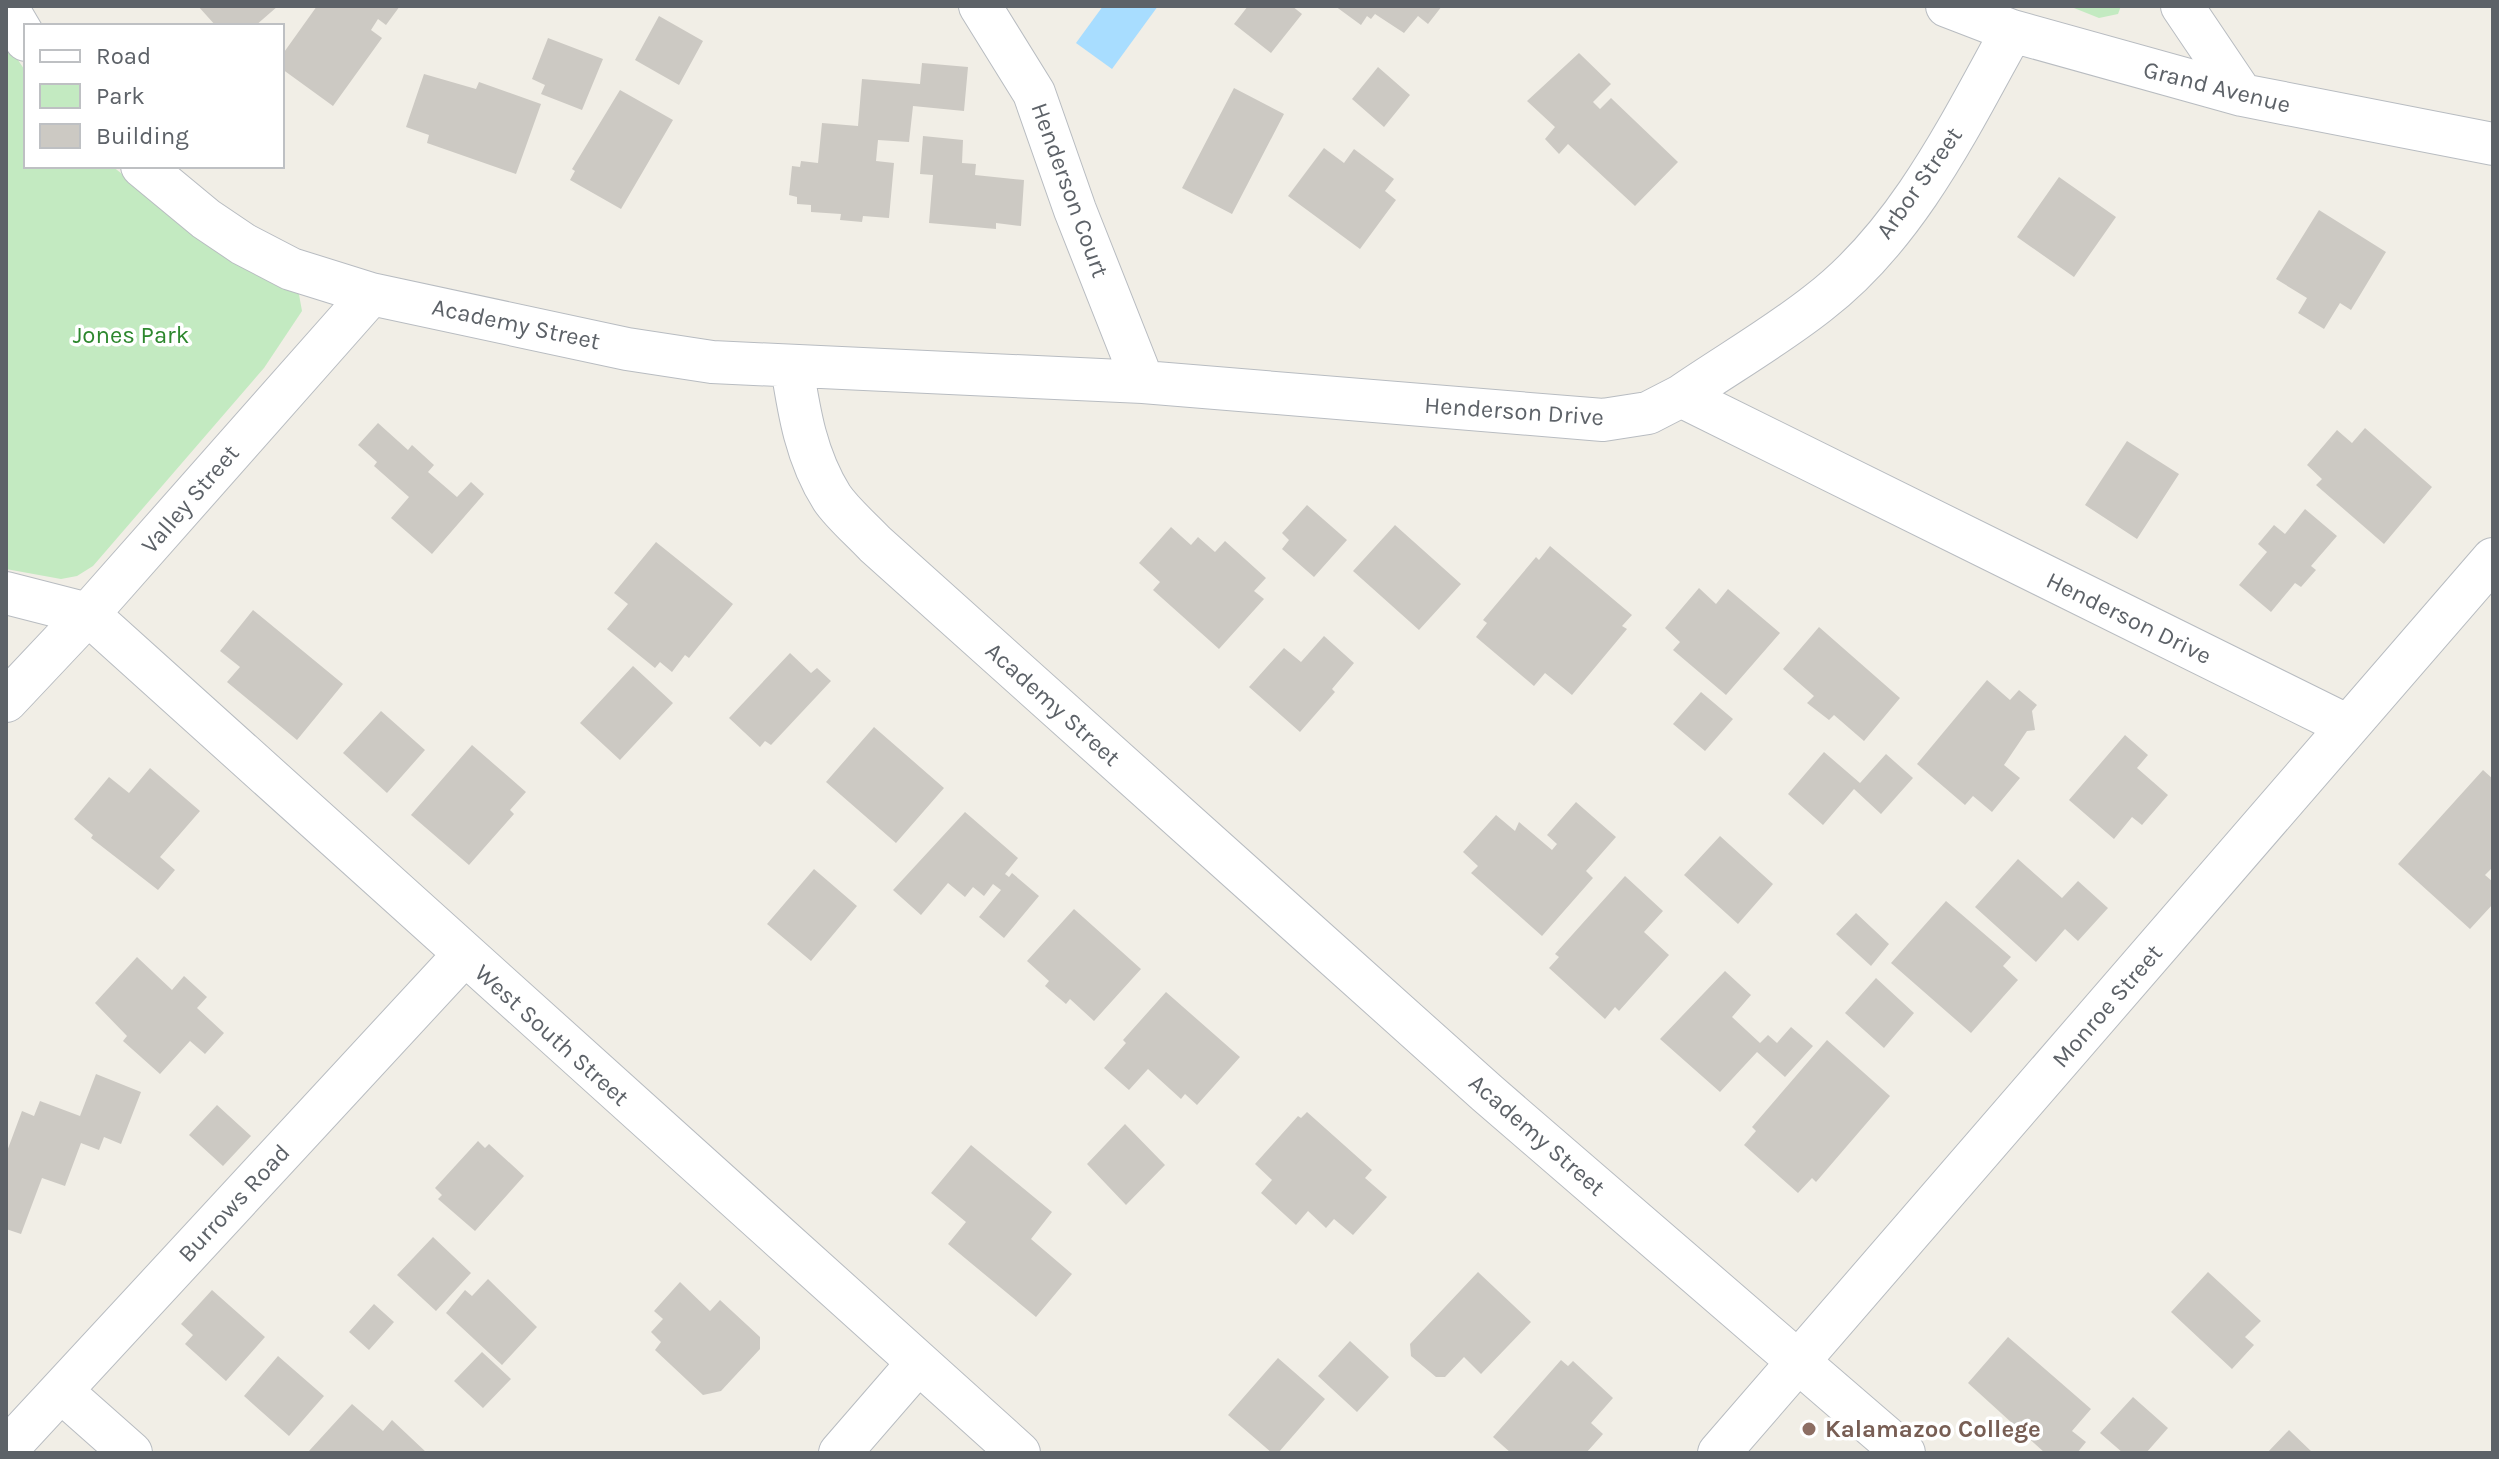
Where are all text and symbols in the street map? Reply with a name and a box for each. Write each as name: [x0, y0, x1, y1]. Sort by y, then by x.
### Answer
legend: [24, 24, 284, 168]
text: Road: [96, 42, 151, 70]
street label: Grand Avenue: [2140, 55, 2294, 119]
text: Park: [96, 82, 145, 110]
street label: Henderson Court: [1025, 99, 1115, 281]
text: Building: [96, 122, 189, 150]
street label: Arbor Street: [1870, 122, 1968, 244]
street label: Academy Street: [429, 293, 603, 355]
park label: Jones Park: [73, 321, 189, 349]
street label: Henderson Drive: [1423, 391, 1605, 431]
street label: Valley Street: [135, 439, 245, 559]
street label: Henderson Drive: [2042, 566, 2216, 670]
street label: Academy Street: [980, 636, 1126, 772]
street label: Monroe Street: [2046, 939, 2168, 1073]
street label: West South Street: [469, 958, 635, 1112]
street label: Academy Street: [1463, 1068, 1611, 1202]
street label: Burrows Road: [172, 1138, 296, 1268]
place label: Kalamazoo College: [1825, 1415, 2041, 1443]
marker: Kalamazoo College: [1800, 1420, 1818, 1438]

